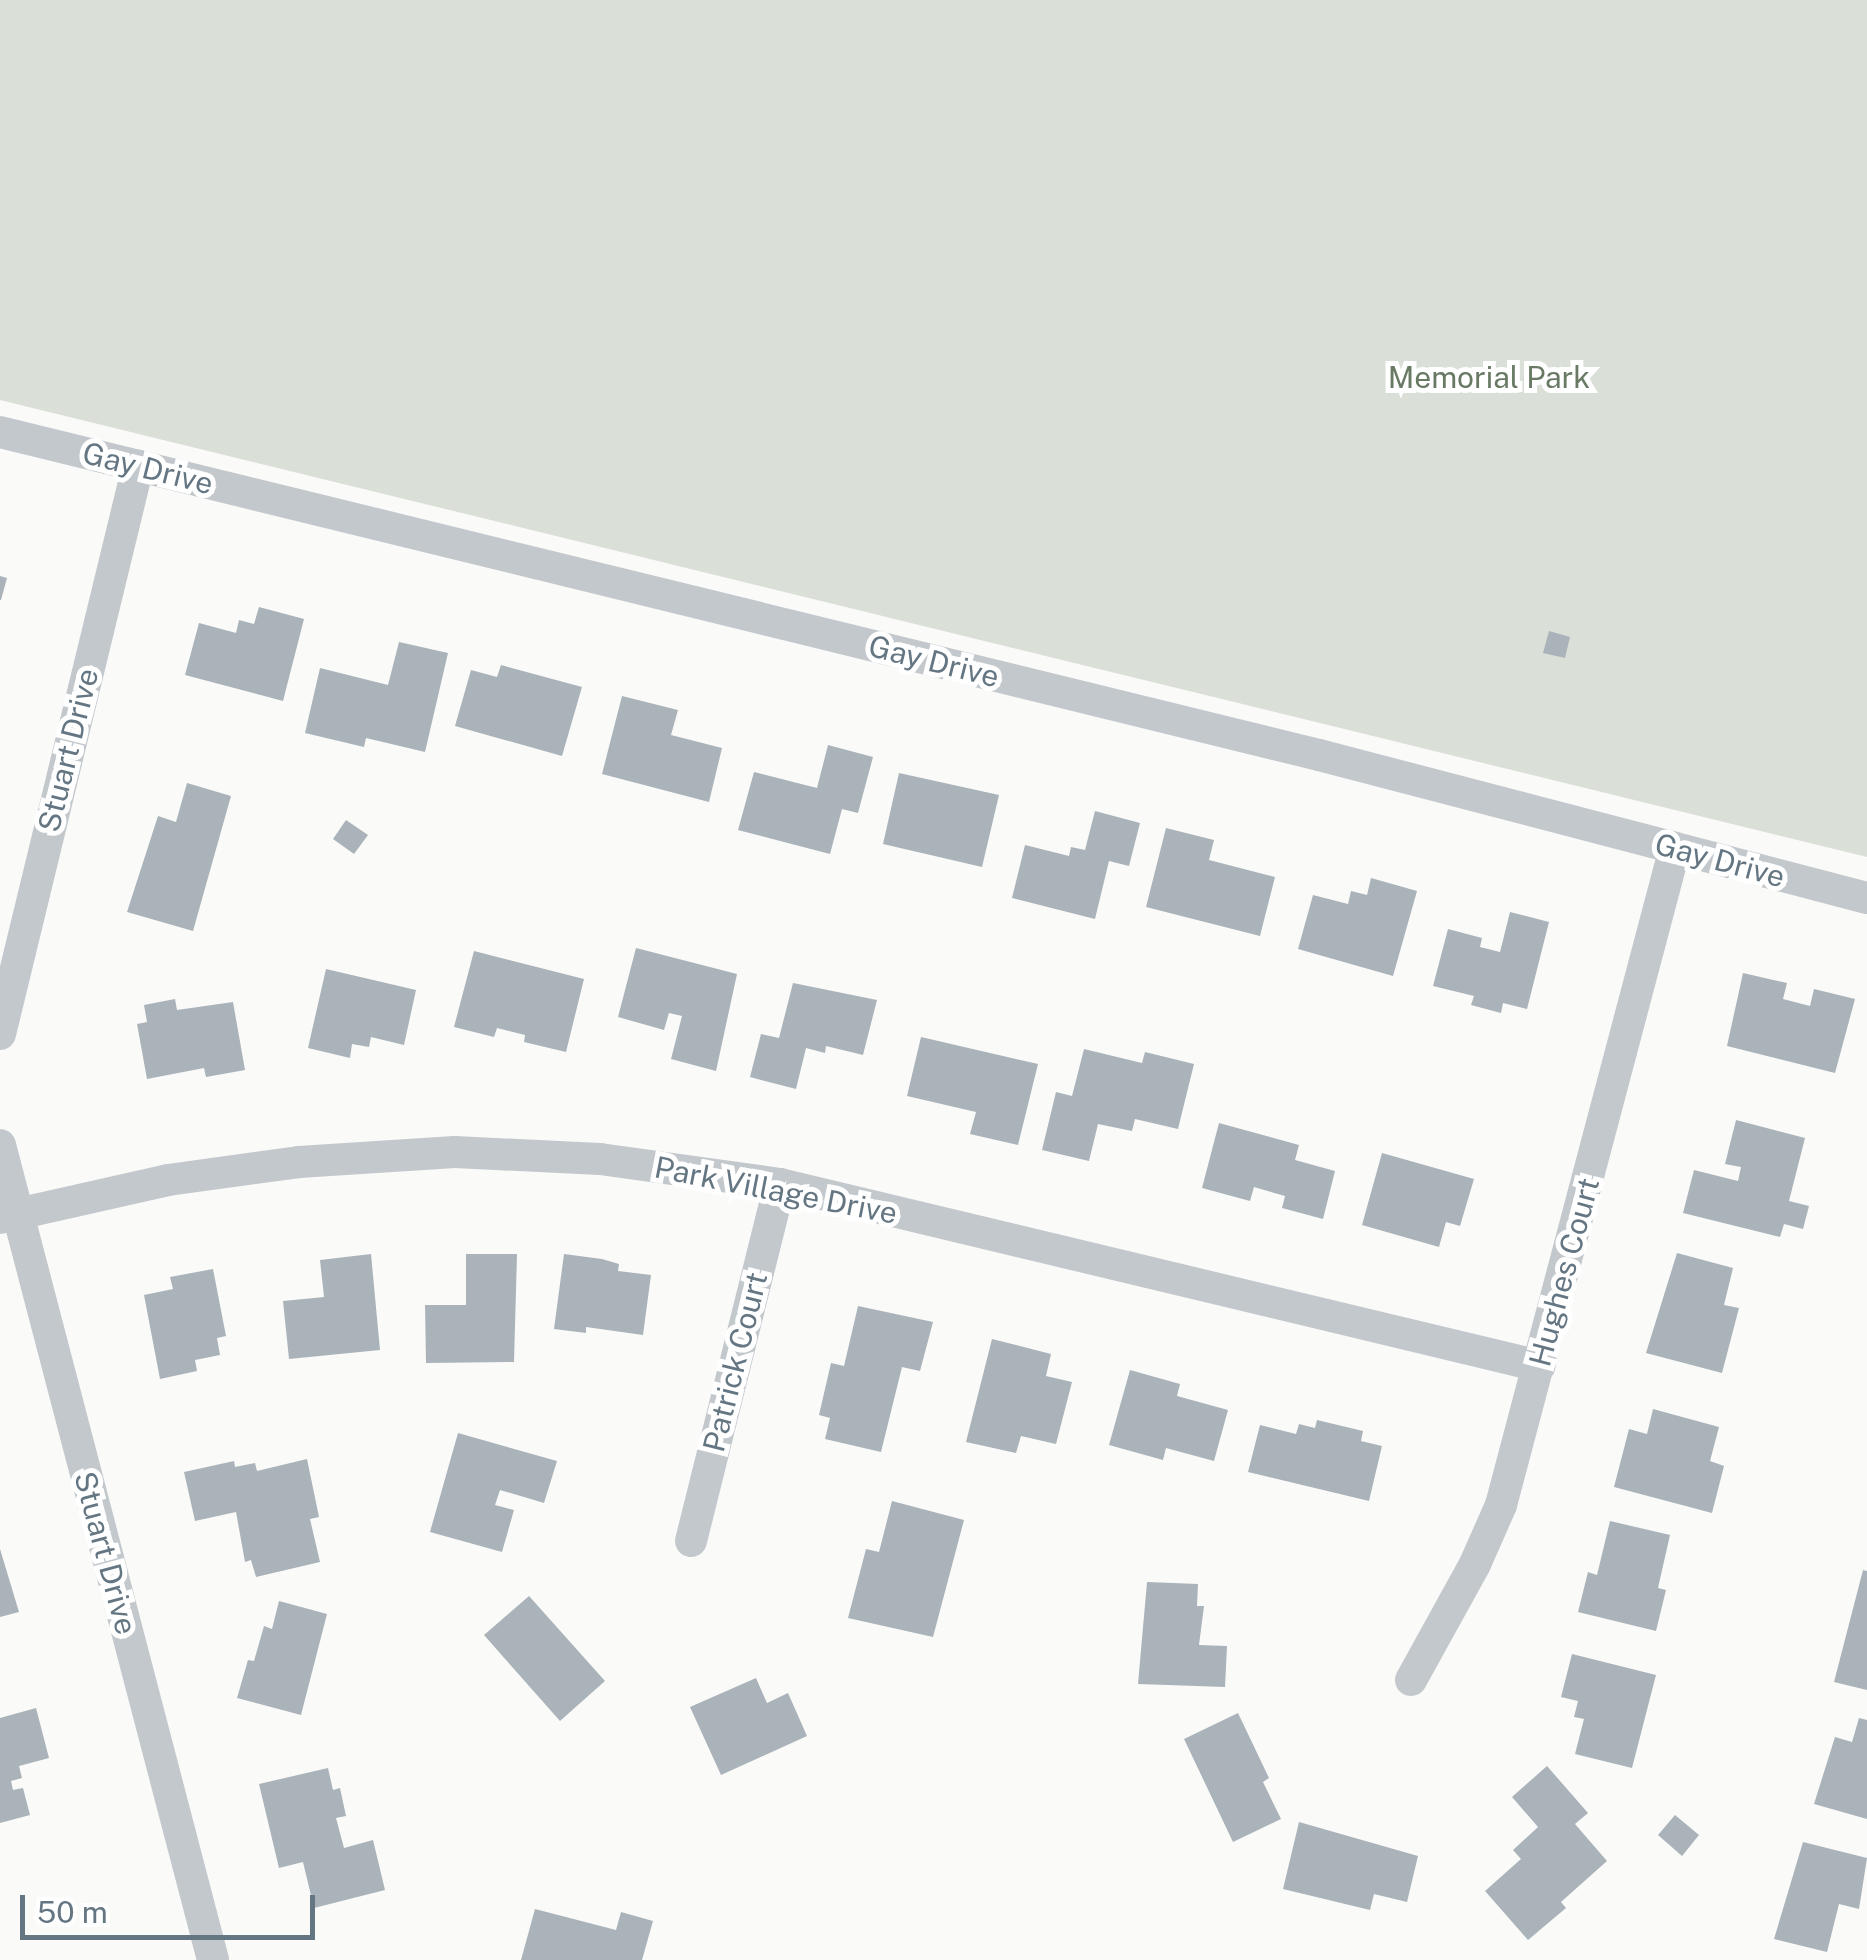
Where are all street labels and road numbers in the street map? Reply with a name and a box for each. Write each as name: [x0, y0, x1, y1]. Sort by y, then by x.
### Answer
street label: Gay Drive: [79, 434, 217, 502]
street label: Gay Drive: [865, 627, 1003, 695]
street label: Stuart Drive: [30, 665, 106, 835]
street label: Gay Drive: [1651, 825, 1789, 895]
street label: Park Village Drive: [651, 1149, 901, 1231]
street label: Hughes Court: [1522, 1174, 1606, 1370]
street label: Patrick Court: [695, 1268, 775, 1456]
street label: Stuart Drive: [67, 1468, 145, 1638]

